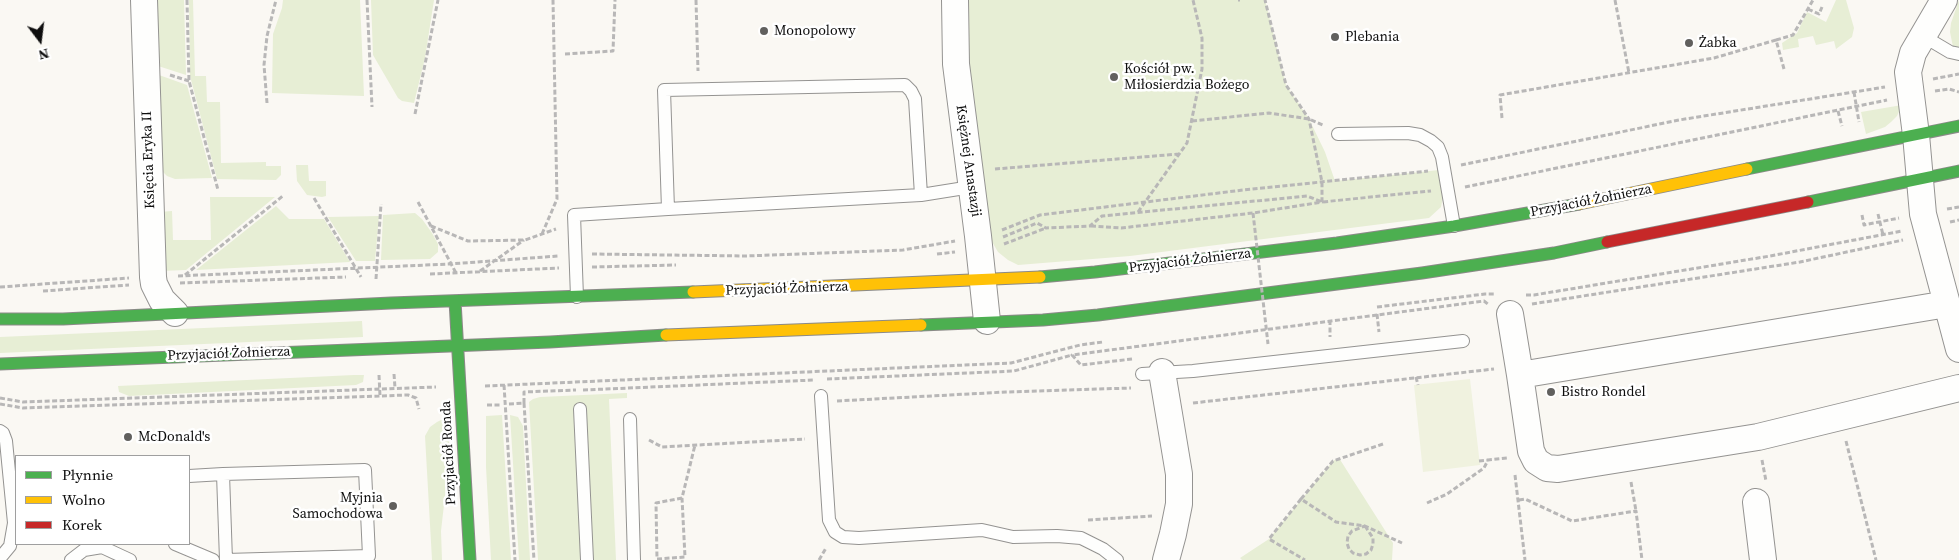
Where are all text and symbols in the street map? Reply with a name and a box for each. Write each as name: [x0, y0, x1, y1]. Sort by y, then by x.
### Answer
north arrow: [15, 15, 65, 65]
place label: Monopolowy: [774, 23, 856, 39]
marker: Monopolowy: [758, 25, 770, 37]
place label: Plebania: [1345, 29, 1399, 45]
marker: Plebania: [1329, 31, 1341, 43]
place label: Żabka: [1699, 35, 1737, 51]
marker: Żabka: [1683, 37, 1695, 49]
text: N: [36, 44, 51, 65]
place label: Kościół pw. Miłosierdzia Bożego: [1124, 61, 1250, 94]
marker: Kościół pw. Miłosierdzia Bożego: [1108, 71, 1120, 83]
street label: Księżnej Anastazji: [952, 104, 984, 218]
street label: Księcia Eryka II: [139, 111, 159, 209]
street label: Przyjaciół Żołnierza: [1529, 181, 1653, 221]
street label: Przyjaciół Żołnierza: [1128, 245, 1252, 277]
street label: Przyjaciół Żołnierza: [725, 278, 849, 300]
street label: Przyjaciół Żołnierza: [167, 343, 291, 365]
place label: Bistro Rondel: [1561, 384, 1646, 400]
marker: Bistro Rondel: [1545, 386, 1557, 398]
street label: Przyjaciół Ronda: [438, 400, 460, 506]
place label: McDonald's: [138, 429, 210, 445]
marker: McDonald's: [122, 431, 134, 443]
legend: [15, 455, 190, 545]
text: Płynnie: [62, 464, 113, 485]
text: Wolno: [62, 489, 105, 510]
place label: Myjnia Samochodowa: [292, 490, 383, 522]
marker: Myjnia Samochodowa: [387, 500, 399, 512]
text: Korek: [62, 514, 102, 535]

